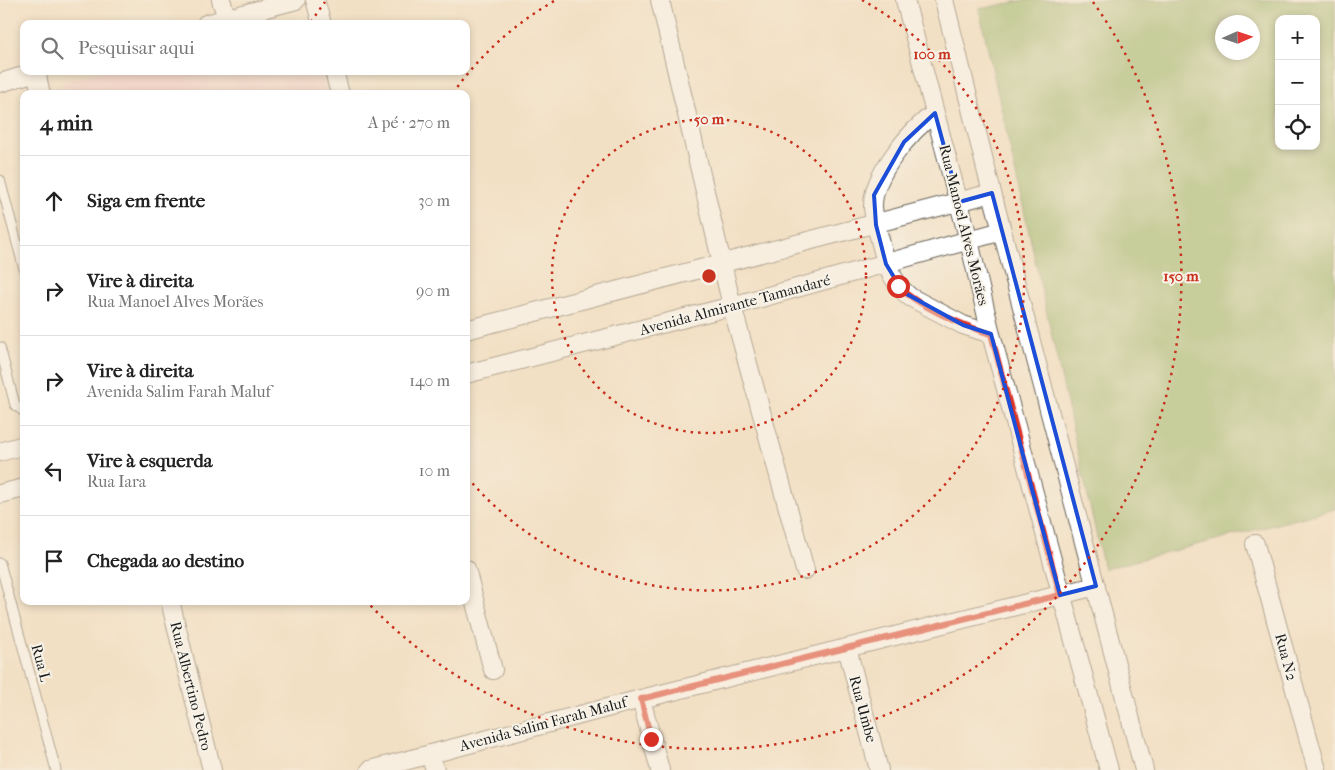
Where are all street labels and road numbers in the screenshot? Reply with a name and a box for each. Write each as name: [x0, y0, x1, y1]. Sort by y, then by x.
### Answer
street label: Rua Manoel Alves Morães: [935, 143, 993, 308]
street label: Avenida Almirante Tamandaré: [637, 271, 833, 339]
street label: Rua Albertino Pedro: [166, 620, 216, 753]
street label: Rua N2: [1271, 631, 1301, 683]
street label: Rua L: [27, 642, 55, 684]
street label: Rua Umbe: [845, 674, 881, 745]
street label: Avenida Salim Farah Maluf: [456, 692, 632, 755]

